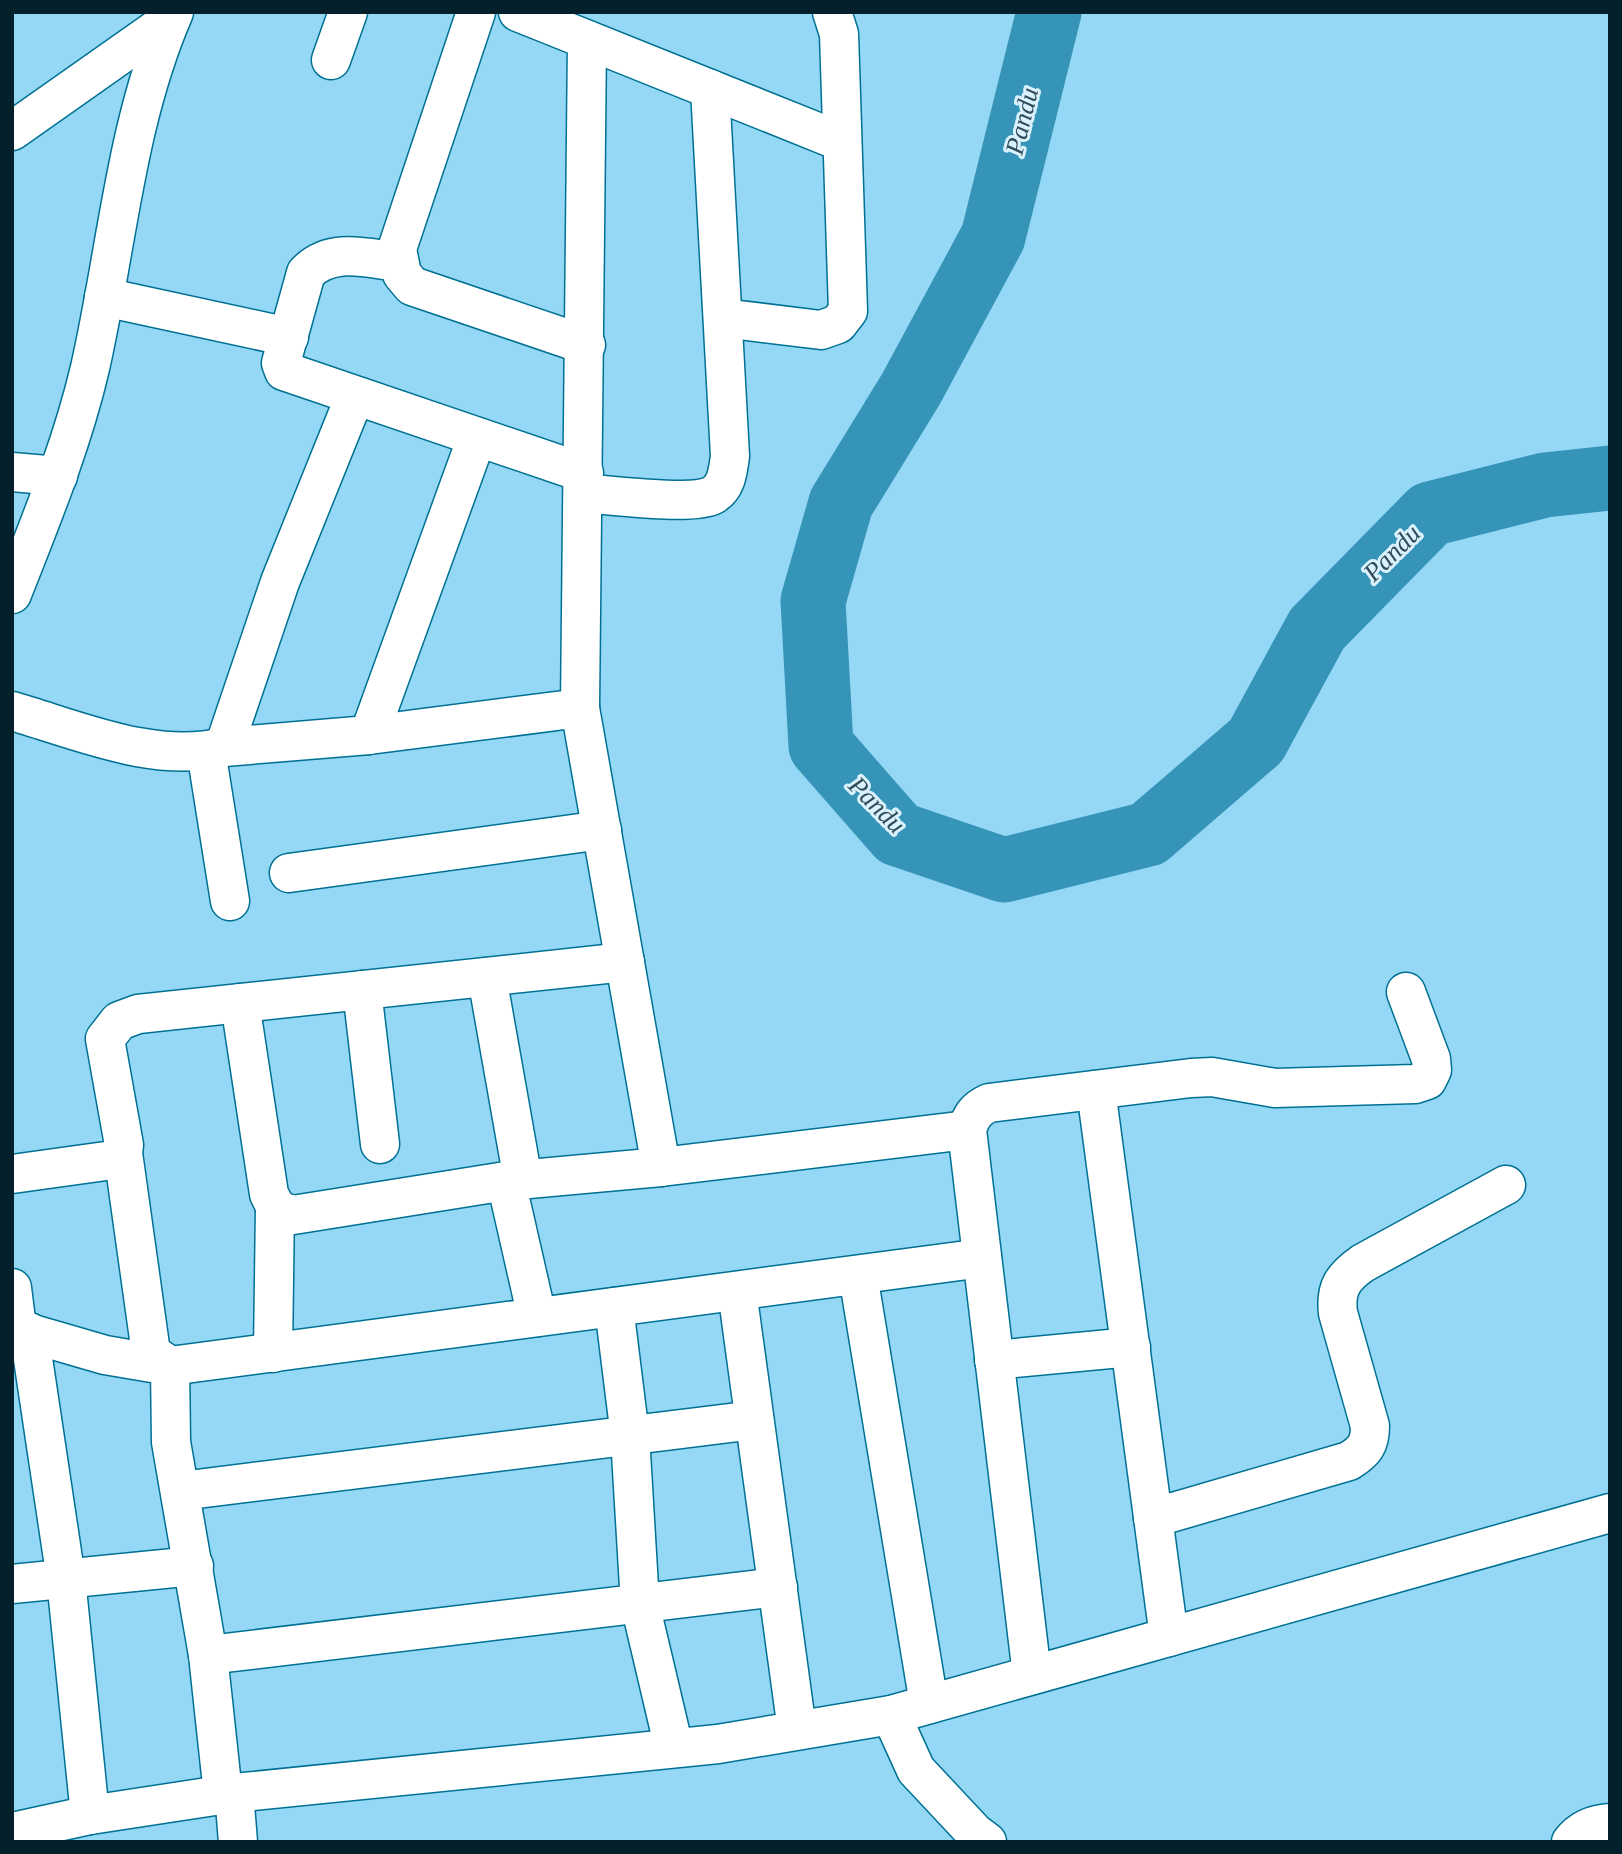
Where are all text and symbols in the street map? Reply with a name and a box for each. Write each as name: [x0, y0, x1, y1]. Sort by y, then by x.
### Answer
water label: Pandu: [999, 85, 1044, 158]
water label: Pandu: [1357, 519, 1426, 588]
water label: Pandu: [842, 770, 911, 839]

